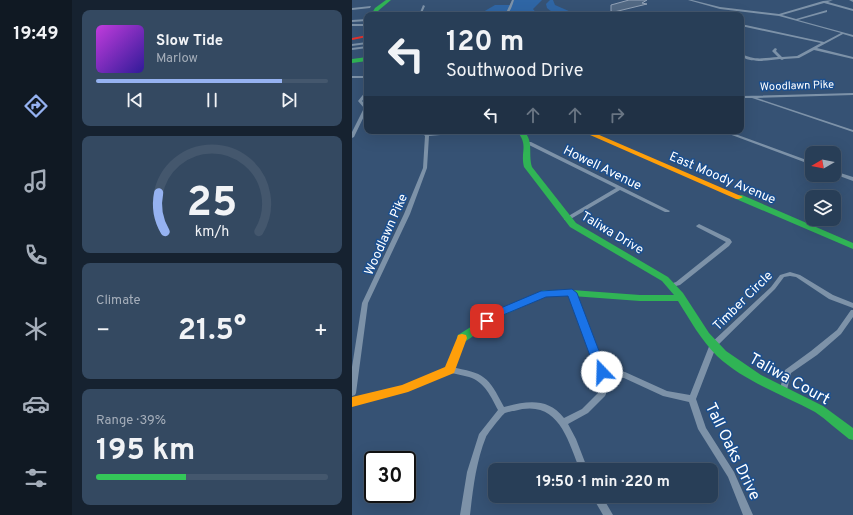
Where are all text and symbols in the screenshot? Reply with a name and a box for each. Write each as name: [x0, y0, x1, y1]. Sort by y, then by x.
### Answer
text: 19:49: [13, 23, 59, 46]
text: 120 m: [446, 25, 524, 61]
icon: left: [380, 28, 432, 80]
text: Slow Tide: [156, 32, 223, 51]
text: Marlow: [156, 51, 198, 67]
text: Southwood Drive: [446, 60, 583, 83]
street label: Woodlawn Pike: [760, 78, 834, 94]
icon: previous: [124, 89, 146, 111]
icon: pause: [201, 89, 223, 111]
icon: next: [278, 89, 300, 111]
icon: directions: [22, 92, 50, 120]
icon: left: [480, 104, 502, 126]
icon: ahead: [522, 104, 544, 126]
icon: ahead: [564, 104, 586, 126]
icon: right: [606, 104, 628, 126]
street label: Howell Avenue: [560, 143, 644, 195]
north arrow: [805, 146, 841, 182]
map controls: [805, 146, 841, 226]
street label: East Moody Avenue: [667, 149, 778, 208]
icon: music: [22, 167, 50, 195]
text: 25: [187, 178, 237, 231]
button: layers: [805, 190, 841, 226]
street label: Woodlawn Pike: [362, 192, 412, 278]
street label: Taliwa Drive: [578, 209, 646, 259]
text: km/h: [195, 223, 229, 241]
icon: phone: [22, 241, 50, 269]
street label: Timber Circle: [710, 268, 777, 335]
text: Climate: [96, 293, 141, 309]
pin: [470, 304, 504, 338]
icon: arrive: [476, 310, 498, 332]
text: 21.5°: [178, 313, 246, 350]
icon: climate: [22, 315, 50, 343]
text: −: [96, 318, 110, 345]
text: +: [314, 318, 328, 345]
street label: Taliwa Court: [745, 349, 833, 410]
position arrow: [581, 351, 623, 393]
icon: car: [22, 390, 50, 418]
street label: Tall Oaks Drive: [700, 400, 764, 504]
text: Range · 39%: [96, 413, 166, 429]
text: 195 km: [96, 433, 195, 470]
speed limit sign: 30: [364, 451, 416, 503]
icon: filters: [22, 464, 50, 492]
text: 19:50 · 1 min · 220 m: [536, 473, 670, 492]

